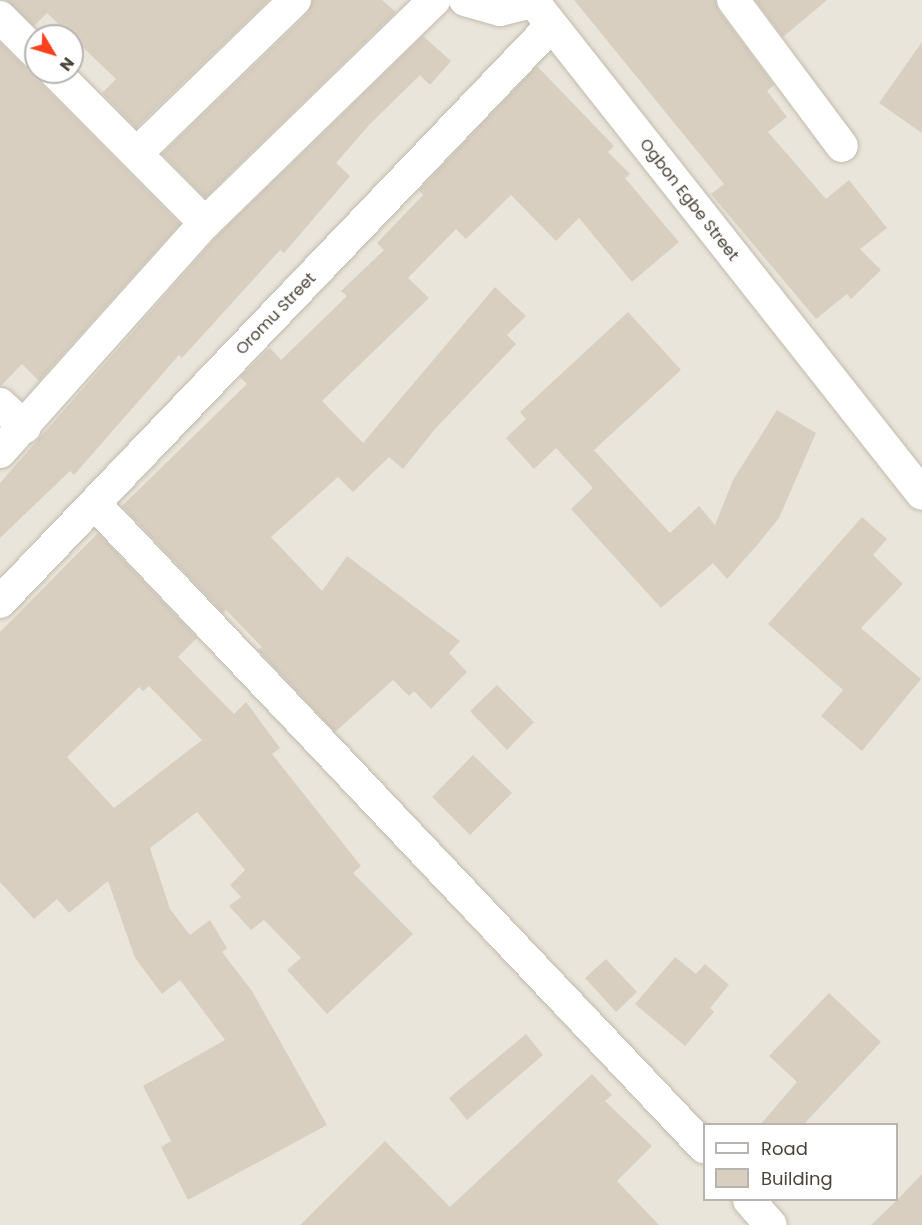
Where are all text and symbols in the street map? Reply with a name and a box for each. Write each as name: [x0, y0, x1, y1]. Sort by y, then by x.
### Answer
north arrow: [24, 24, 84, 84]
text: N: [54, 52, 80, 76]
street label: Ogbon Egbe Street: [635, 135, 743, 265]
street label: Oromu Street: [232, 269, 320, 359]
legend: [703, 1123, 898, 1201]
text: Road: [761, 1136, 808, 1161]
text: Building: [761, 1166, 833, 1191]

